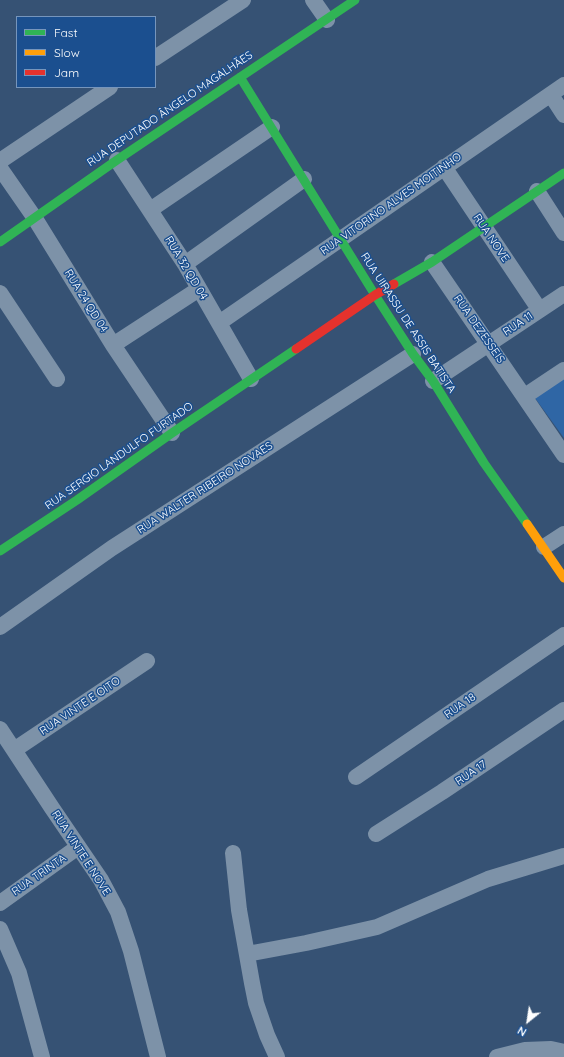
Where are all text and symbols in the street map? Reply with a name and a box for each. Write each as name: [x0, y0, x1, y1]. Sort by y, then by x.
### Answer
legend: [16, 16, 156, 88]
text: Fast: [54, 25, 78, 40]
text: Slow: [54, 45, 80, 60]
street label: RUA DEPUTADO ÂNGELO MAGALHÃES: [85, 49, 255, 169]
text: Jam: [54, 65, 79, 80]
street label: RUA VITORINO ALVES MOITINHO: [318, 150, 464, 258]
street label: RUA NOVE: [470, 211, 512, 265]
street label: RUA 32 QD 04: [162, 234, 210, 302]
street label: RUA UIRASSU DE ASSIS BATISTA: [358, 250, 458, 396]
street label: RUA 24 QD 04: [61, 267, 111, 335]
street label: RUA DEZESSEIS: [451, 292, 507, 366]
street label: RUA 11: [501, 309, 535, 339]
street label: RUA SERGIO LANDULFO FURTADO: [42, 400, 196, 512]
street label: RUA WALTER RIBEIRO NOVAES: [135, 439, 275, 537]
street label: RUA VINTE E OITO: [37, 674, 123, 738]
street label: RUA 18: [442, 691, 478, 721]
street label: RUA 17: [453, 758, 489, 788]
street label: RUA VINTE E NOVE: [49, 808, 113, 898]
street label: RUA TRINTA: [9, 851, 69, 899]
north arrow: [508, 1001, 548, 1041]
text: N: [515, 1023, 529, 1039]

